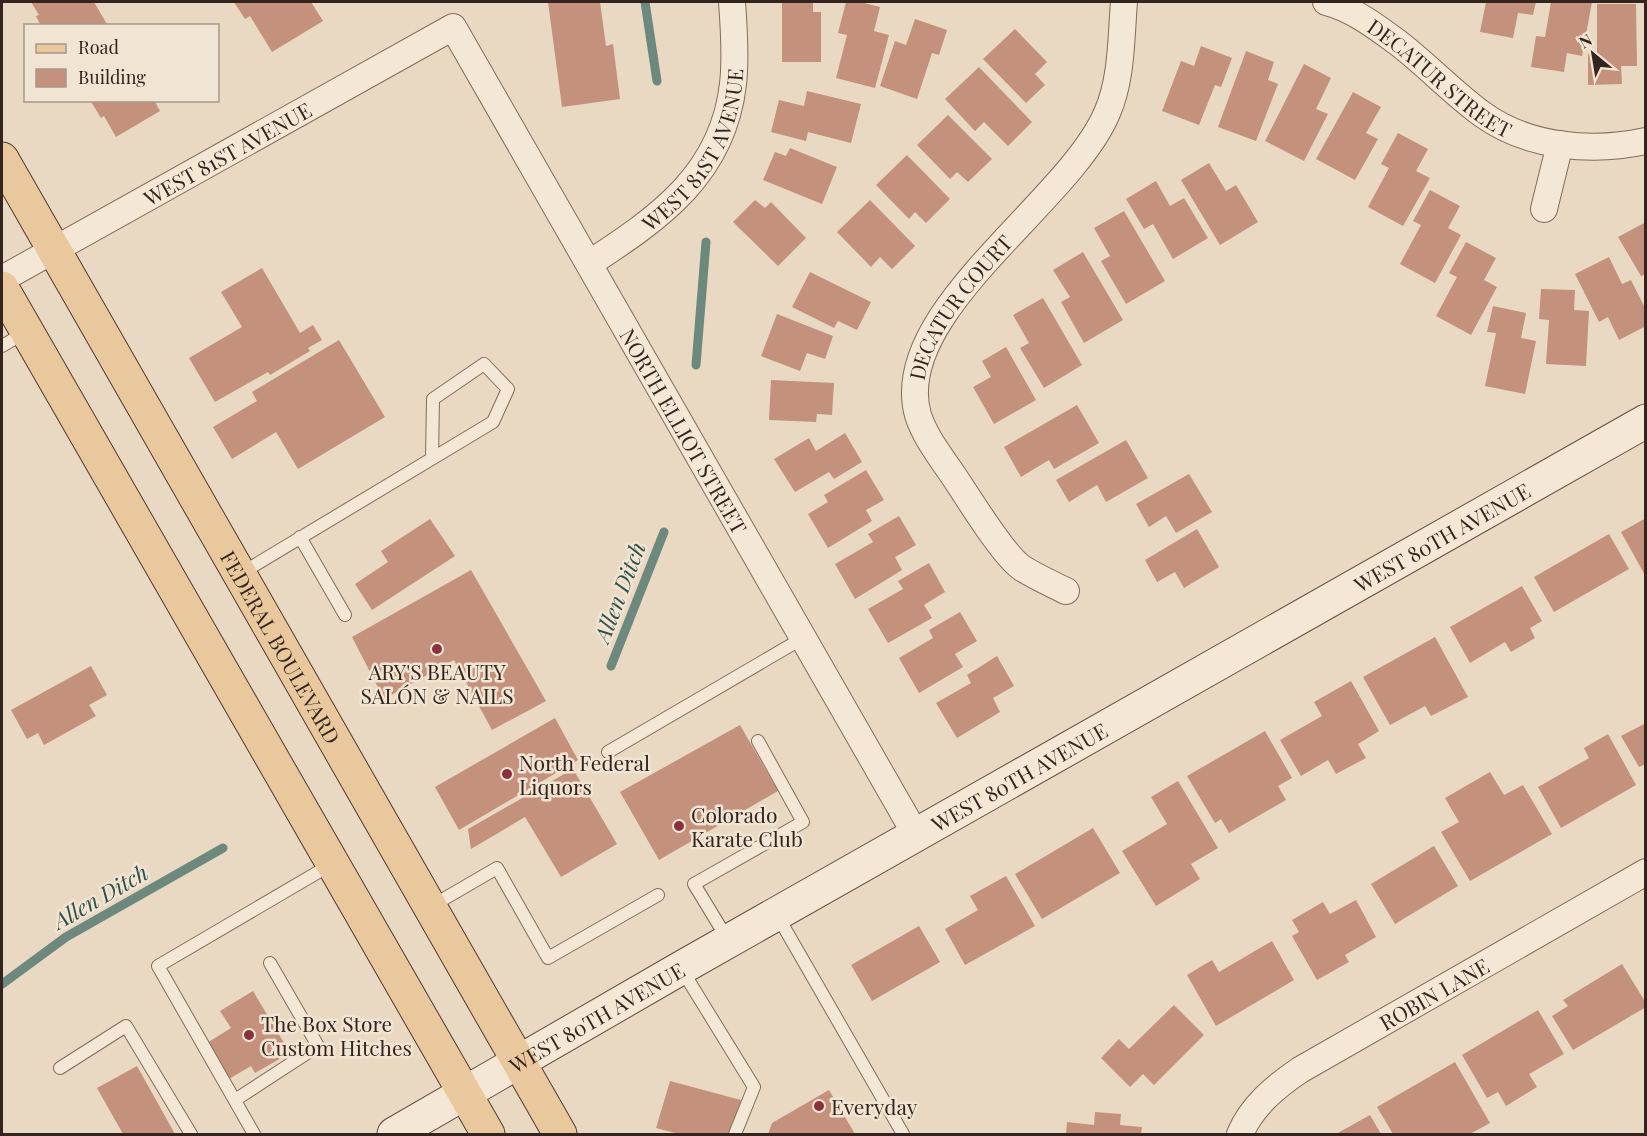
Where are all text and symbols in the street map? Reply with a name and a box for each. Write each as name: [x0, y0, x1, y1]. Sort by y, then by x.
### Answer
street label: DECATUR STREET: [1363, 12, 1517, 143]
legend: [24, 24, 219, 102]
north arrow: [1563, 24, 1623, 84]
text: N: [1575, 28, 1596, 53]
text: Road: [78, 35, 119, 59]
text: Building: [78, 65, 146, 89]
street label: WEST 81ST AVENUE: [635, 67, 748, 237]
street label: WEST 81ST AVENUE: [137, 95, 316, 212]
street label: DECATUR COURT: [902, 228, 1018, 382]
street label: NORTH ELLIOT STREET: [615, 323, 754, 538]
street label: WEST 80TH AVENUE: [1348, 476, 1535, 598]
water label: Allen Ditch: [585, 538, 652, 648]
street label: FEDERAL BOULEVARD: [215, 545, 347, 748]
marker: ARY'S BEAUTY SALÓN & NAILS: [430, 642, 444, 656]
place label: ARY'S BEAUTY SALÓN & NAILS: [361, 657, 513, 709]
street label: WEST 80TH AVENUE: [925, 715, 1112, 838]
place label: North Federal Liquors: [519, 748, 650, 800]
marker: North Federal Liquors: [500, 767, 514, 781]
place label: Colorado Karate Club: [691, 800, 803, 852]
marker: Colorado Karate Club: [672, 819, 686, 833]
water label: Allen Ditch: [45, 857, 153, 936]
street label: ROBIN LANE: [1374, 951, 1494, 1036]
street label: WEST 80TH AVENUE: [503, 955, 689, 1079]
place label: The Box Store Custom Hitches: [261, 1009, 412, 1061]
marker: The Box Store Custom Hitches: [242, 1028, 256, 1042]
place label: Everyday: [831, 1092, 918, 1120]
marker: Everyday: [812, 1099, 826, 1113]

